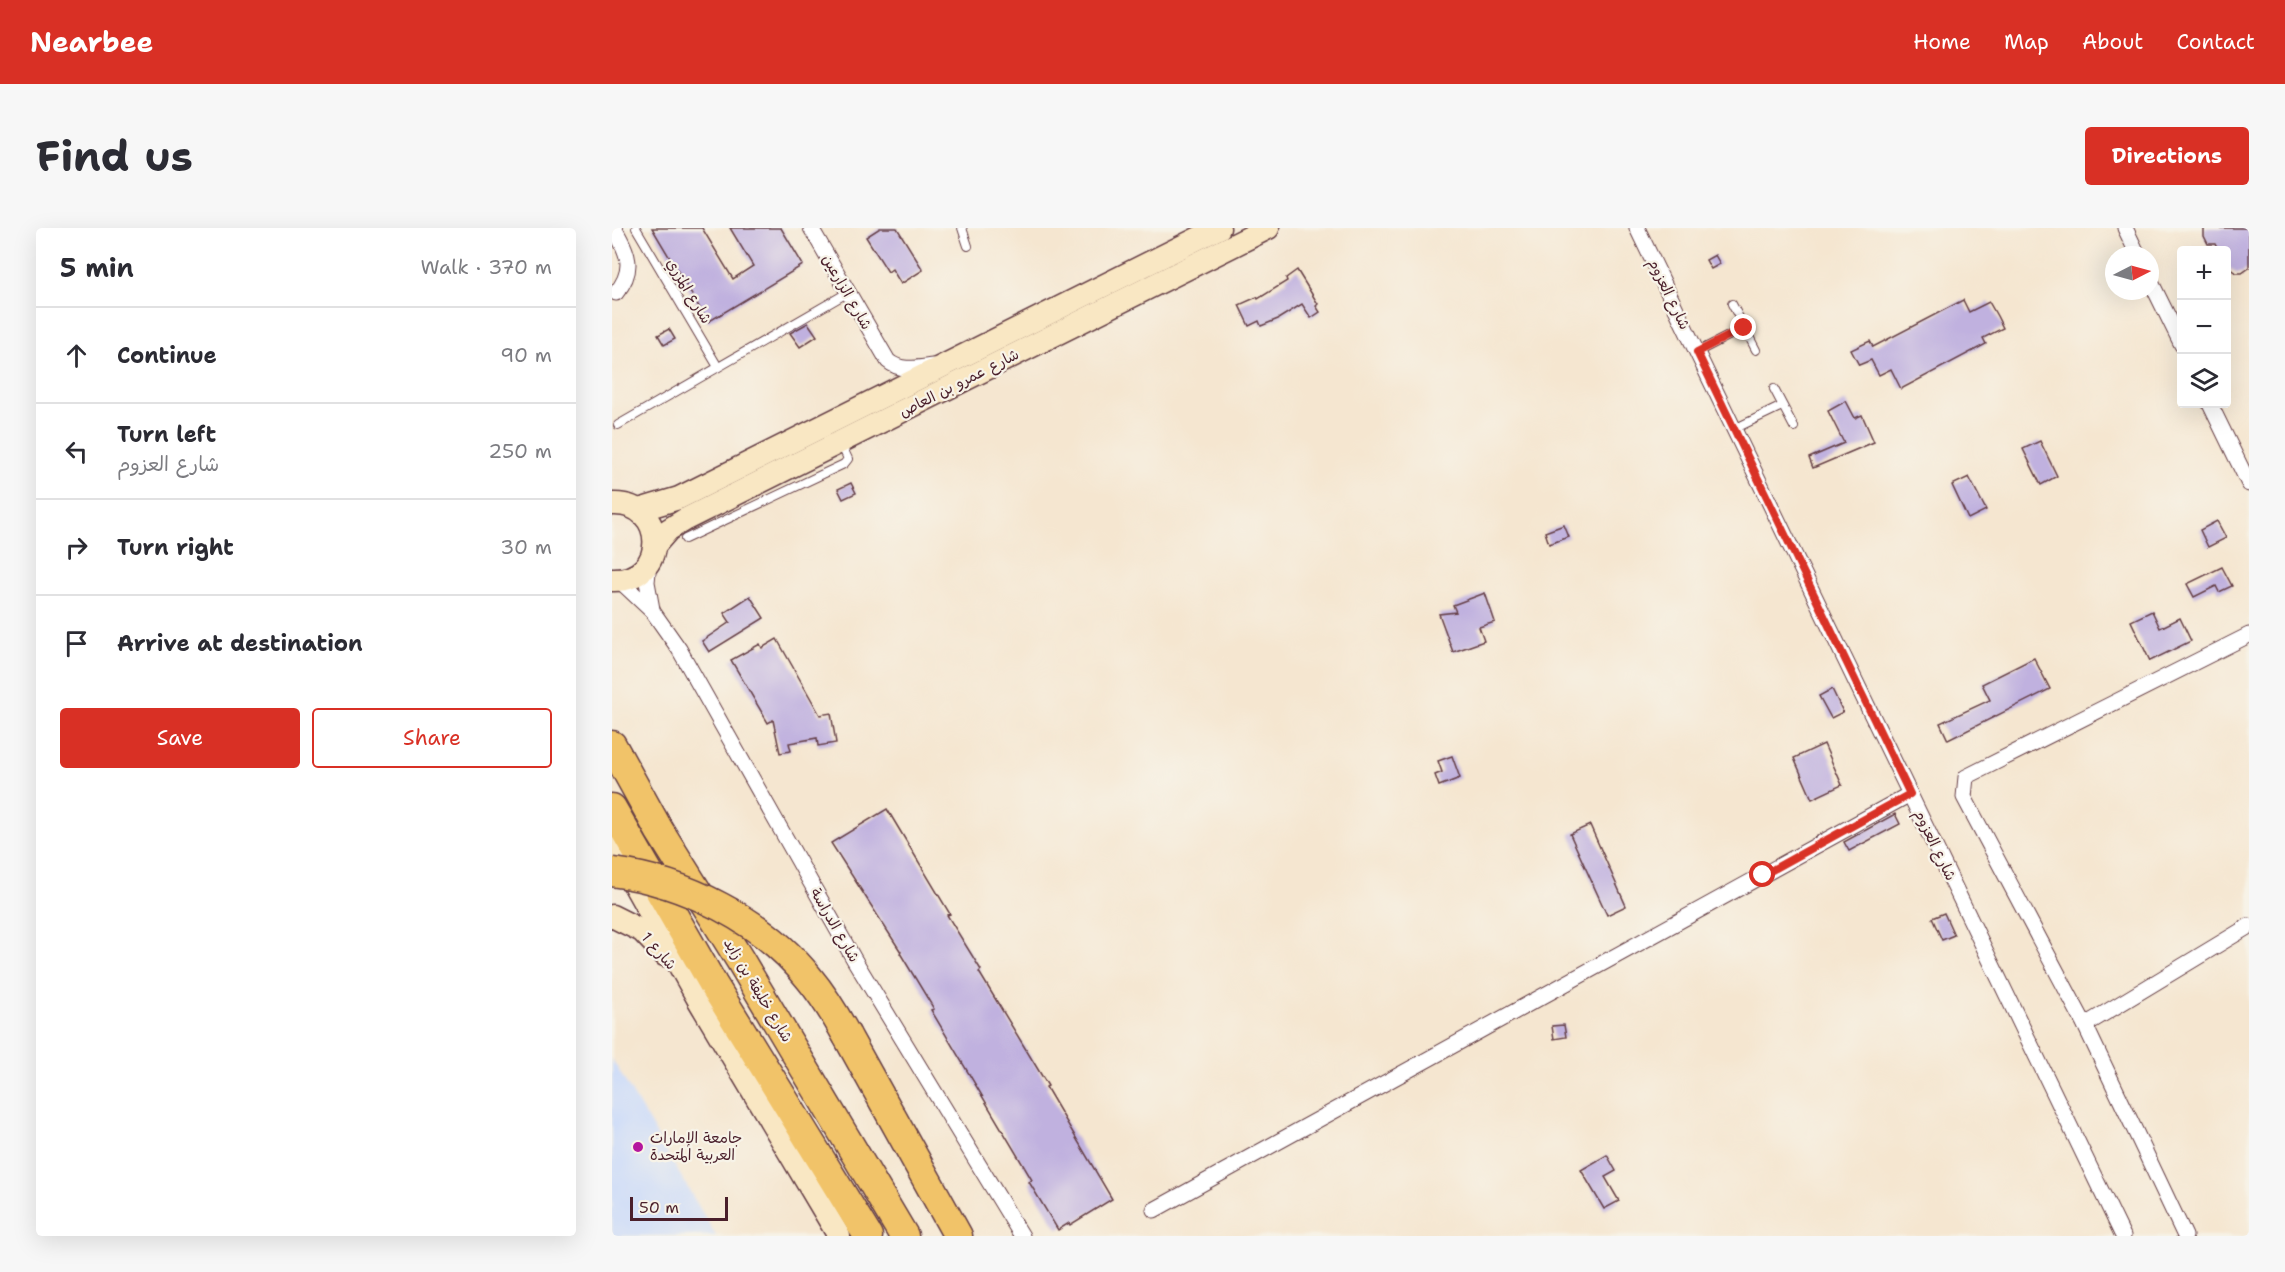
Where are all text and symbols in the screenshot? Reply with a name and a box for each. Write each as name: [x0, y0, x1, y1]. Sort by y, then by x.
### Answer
text: Nearbee: [30, 23, 153, 61]
text: Home: [1913, 28, 1971, 56]
text: Map: [2004, 28, 2049, 56]
text: About: [2082, 28, 2143, 56]
text: Contact: [2176, 28, 2255, 56]
button: Directions: [2085, 127, 2249, 185]
text: Find us: [36, 128, 193, 184]
north arrow: [2105, 246, 2159, 300]
map controls: [2177, 246, 2231, 408]
button: +: [2177, 246, 2231, 300]
text: 5 min: [60, 250, 134, 285]
street label: شارع الزارعين: [817, 251, 877, 333]
text: Walk · 370 m: [421, 254, 552, 280]
street label: شارع المزري: [661, 255, 716, 328]
street label: شارع العزوم: [1641, 255, 1695, 334]
button: −: [2177, 300, 2231, 354]
route end: [1730, 314, 1756, 340]
icon: ahead: [60, 339, 93, 372]
text: Continue: [117, 341, 217, 370]
text: 90 m: [500, 342, 552, 368]
street label: شارع عمرو بن العاص: [896, 344, 1022, 422]
button: layers: [2177, 354, 2231, 408]
text: Turn left: [117, 420, 216, 449]
icon: left: [60, 435, 93, 468]
text: 250 m: [488, 438, 552, 464]
text: شارع العزوم: [117, 451, 219, 477]
icon: right: [60, 531, 93, 564]
text: Turn right: [117, 533, 234, 562]
text: 30 m: [500, 534, 552, 560]
icon: arrive: [60, 627, 93, 660]
text: Arrive at destination: [117, 629, 363, 658]
button: Save: [60, 708, 300, 768]
button: Share: [312, 708, 552, 768]
street label: شارع العزوم: [1907, 806, 1961, 885]
route start: [1749, 861, 1775, 887]
street label: شارع الدراسة: [806, 884, 864, 966]
street label: شارع 1: [637, 928, 681, 974]
street label: شارع خليفة بن زايد: [719, 934, 797, 1046]
place label: جامعة الإمارات العربية المتحدة: [650, 1128, 742, 1165]
marker: جامعة الإمارات العربية المتحدة: [631, 1140, 645, 1154]
scale bar: [630, 1194, 728, 1222]
text: 50 m: [639, 1197, 679, 1218]

